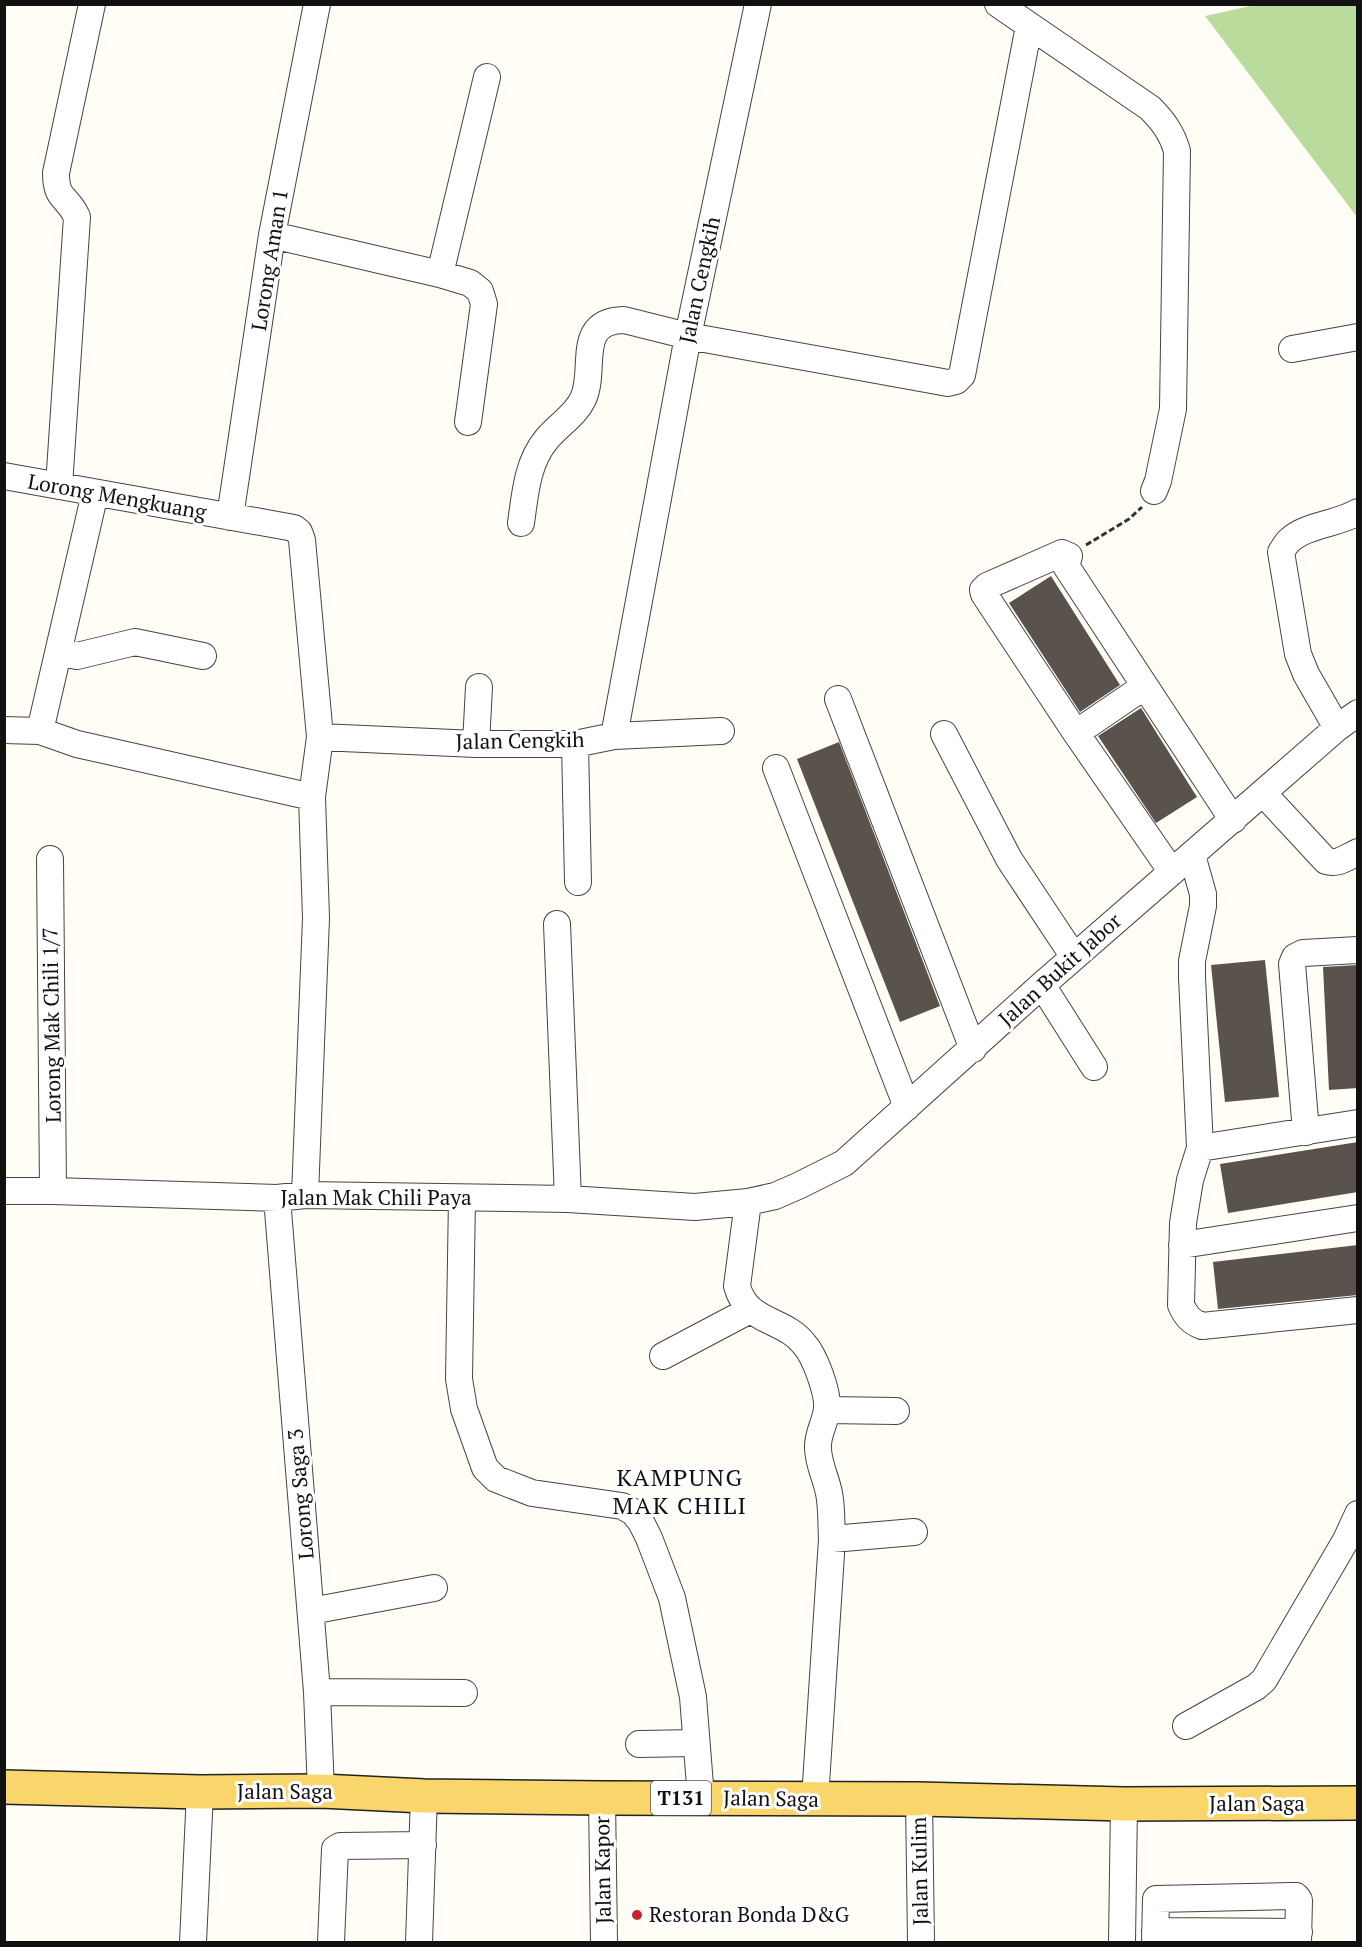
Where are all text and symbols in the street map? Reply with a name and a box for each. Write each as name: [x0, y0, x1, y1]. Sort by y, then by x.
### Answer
street label: Lorong Aman 1: [244, 187, 294, 333]
street label: Jalan Cengkih: [672, 214, 726, 346]
street label: Lorong Mengkuang: [26, 467, 210, 526]
street label: Jalan Cengkih: [455, 725, 585, 755]
street label: Jalan Bukit Jabor: [992, 907, 1127, 1032]
street label: Lorong Mak Chili 1/7: [35, 927, 67, 1123]
street label: Jalan Mak Chili Paya: [280, 1183, 472, 1211]
street label: Lorong Saga 3: [280, 1427, 320, 1561]
district label: KAMPUNG MAK CHILI: [612, 1461, 748, 1521]
street label: Jalan Saga: [237, 1777, 333, 1805]
road number: T131: [651, 1781, 711, 1815]
street label: Jalan Saga: [723, 1783, 820, 1813]
street label: Jalan Saga: [1209, 1789, 1305, 1817]
street label: Jalan Kapor: [587, 1816, 617, 1924]
street label: Jalan Kulim: [904, 1816, 934, 1926]
place label: Restoran Bonda D&G: [649, 1900, 850, 1928]
marker: Restoran Bonda D&G: [630, 1908, 644, 1922]

